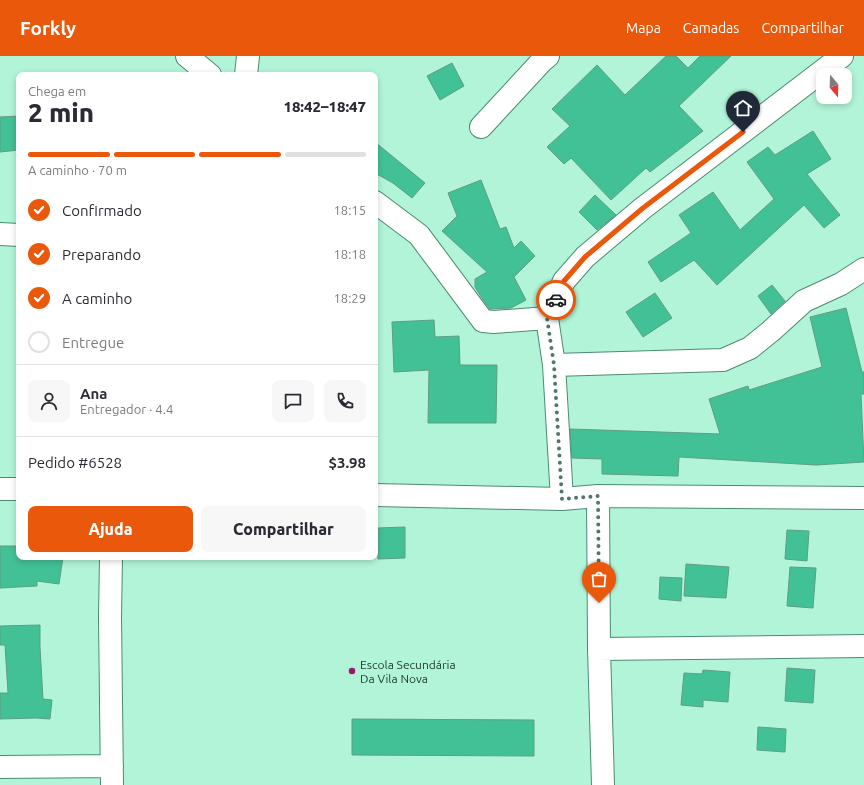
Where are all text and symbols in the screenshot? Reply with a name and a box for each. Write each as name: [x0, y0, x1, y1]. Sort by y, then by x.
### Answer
text: Forkly: [20, 17, 76, 39]
text: Mapa: [626, 20, 661, 36]
text: Camadas: [683, 20, 739, 36]
text: Compartilhar: [761, 20, 844, 36]
north arrow: [816, 68, 852, 104]
map controls: [816, 68, 852, 104]
text: Chega em: [28, 84, 86, 98]
pin: [726, 91, 760, 132]
icon: home: [732, 97, 754, 119]
text: 2 min: [28, 98, 94, 127]
text: 18:42–18:47: [283, 98, 366, 115]
text: A caminho · 70 m: [28, 163, 127, 177]
icon: check: [28, 199, 50, 221]
text: Confirmado: [62, 202, 142, 219]
text: 18:15: [333, 203, 366, 217]
icon: check: [28, 243, 50, 265]
text: Preparando: [62, 246, 141, 263]
text: 18:18: [333, 247, 366, 261]
courier: [536, 280, 576, 320]
icon: check: [28, 287, 50, 309]
icon: car: [545, 289, 567, 311]
text: A caminho: [62, 290, 132, 307]
text: 18:29: [333, 291, 366, 305]
text: Entregue: [62, 334, 124, 351]
button: person: [28, 380, 70, 422]
button: chat: [272, 380, 314, 422]
button: phone: [324, 380, 366, 422]
text: Ana: [80, 385, 107, 402]
text: Entregador · 4.4: [80, 402, 173, 416]
text: Pedido #6528: [28, 454, 122, 471]
text: $3.98: [328, 454, 366, 471]
button: Ajuda: [28, 506, 193, 552]
button: Compartilhar: [201, 506, 366, 552]
pin: [582, 562, 616, 603]
icon: bag: [588, 568, 610, 590]
place label: Escola Secundária Da Vila Nova: [360, 658, 456, 685]
marker: Escola Secundária Da Vila Nova: [347, 666, 357, 676]

